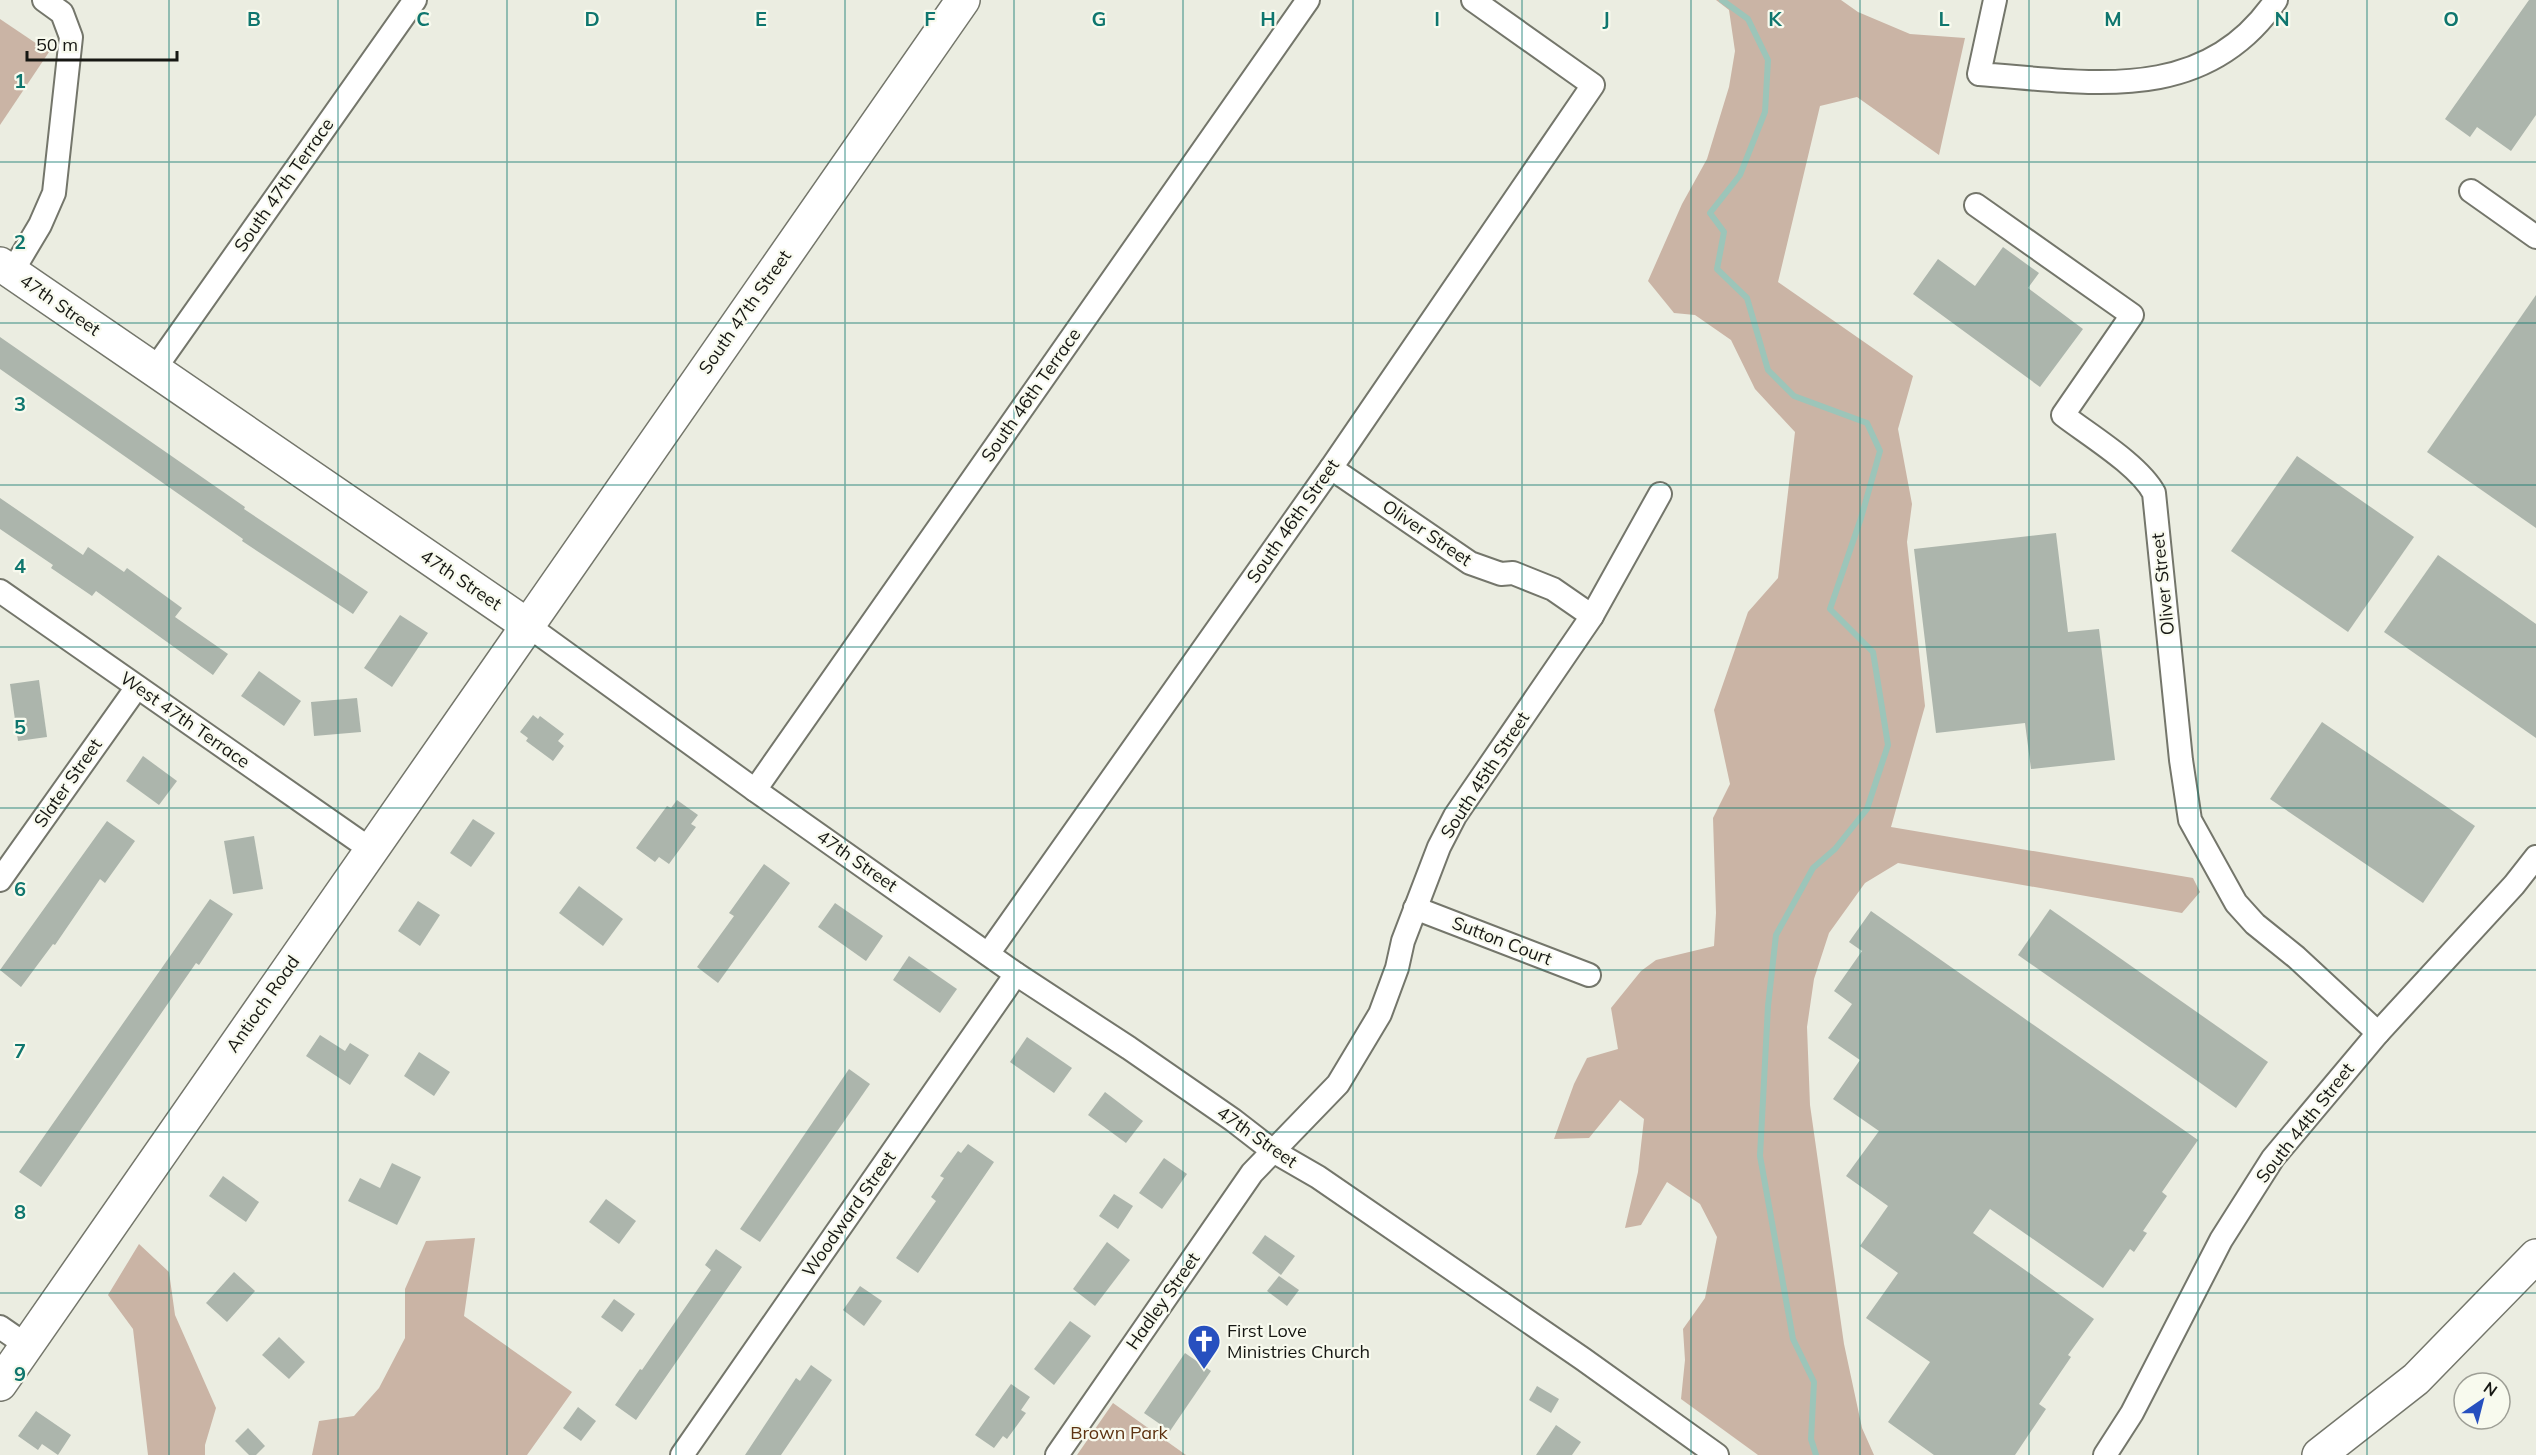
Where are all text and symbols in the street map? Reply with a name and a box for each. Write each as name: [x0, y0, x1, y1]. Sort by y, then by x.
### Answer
text: B: [247, 6, 261, 31]
text: C: [416, 6, 430, 31]
text: D: [584, 6, 600, 31]
text: E: [755, 6, 767, 31]
text: F: [924, 6, 936, 31]
text: G: [1092, 6, 1106, 31]
text: H: [1260, 6, 1276, 31]
text: I: [1434, 6, 1440, 31]
text: J: [1602, 6, 1610, 31]
text: K: [1768, 6, 1782, 31]
text: L: [1938, 6, 1950, 31]
text: M: [2104, 6, 2122, 31]
text: N: [2274, 6, 2290, 31]
text: O: [2443, 6, 2459, 31]
scale bar: [27, 24, 177, 62]
text: 50 m: [36, 33, 78, 56]
text: 1: [14, 68, 26, 93]
street label: South 47th Terrace: [229, 113, 338, 256]
text: 2: [14, 229, 26, 254]
street label: South 47th Street: [693, 245, 796, 378]
street label: 47th Street: [16, 269, 105, 341]
street label: South 46th Terrace: [976, 323, 1085, 466]
text: 3: [14, 391, 26, 416]
street label: South 46th Street: [1241, 454, 1344, 587]
street label: Oliver Street: [1378, 494, 1476, 571]
street label: Oliver Street: [2146, 532, 2179, 636]
street label: 47th Street: [416, 544, 506, 615]
text: 4: [14, 553, 26, 578]
street label: West 47th Terrace: [116, 666, 255, 773]
street label: South 45th Street: [1435, 707, 1534, 842]
text: 5: [14, 714, 26, 739]
street label: Slater Street: [29, 734, 107, 832]
street label: 47th Street: [813, 825, 902, 897]
text: 6: [14, 876, 26, 901]
street label: Sutton Court: [1449, 911, 1555, 970]
street label: Antioch Road: [221, 951, 304, 1057]
text: 7: [14, 1038, 26, 1063]
street label: South 44th Street: [2250, 1058, 2359, 1187]
street label: 47th Street: [1213, 1101, 1302, 1173]
street label: Woodward Street: [797, 1146, 901, 1281]
text: 8: [14, 1199, 26, 1224]
street label: Hadley Street: [1121, 1248, 1205, 1354]
place label: First Love Ministries Church: [1227, 1319, 1370, 1363]
church icon: First Love Ministries Church: [1186, 1323, 1222, 1370]
text: 9: [14, 1361, 26, 1386]
north arrow: [2452, 1371, 2512, 1431]
text: N: [2480, 1377, 2501, 1400]
park label: Brown Park: [1070, 1421, 1169, 1444]

